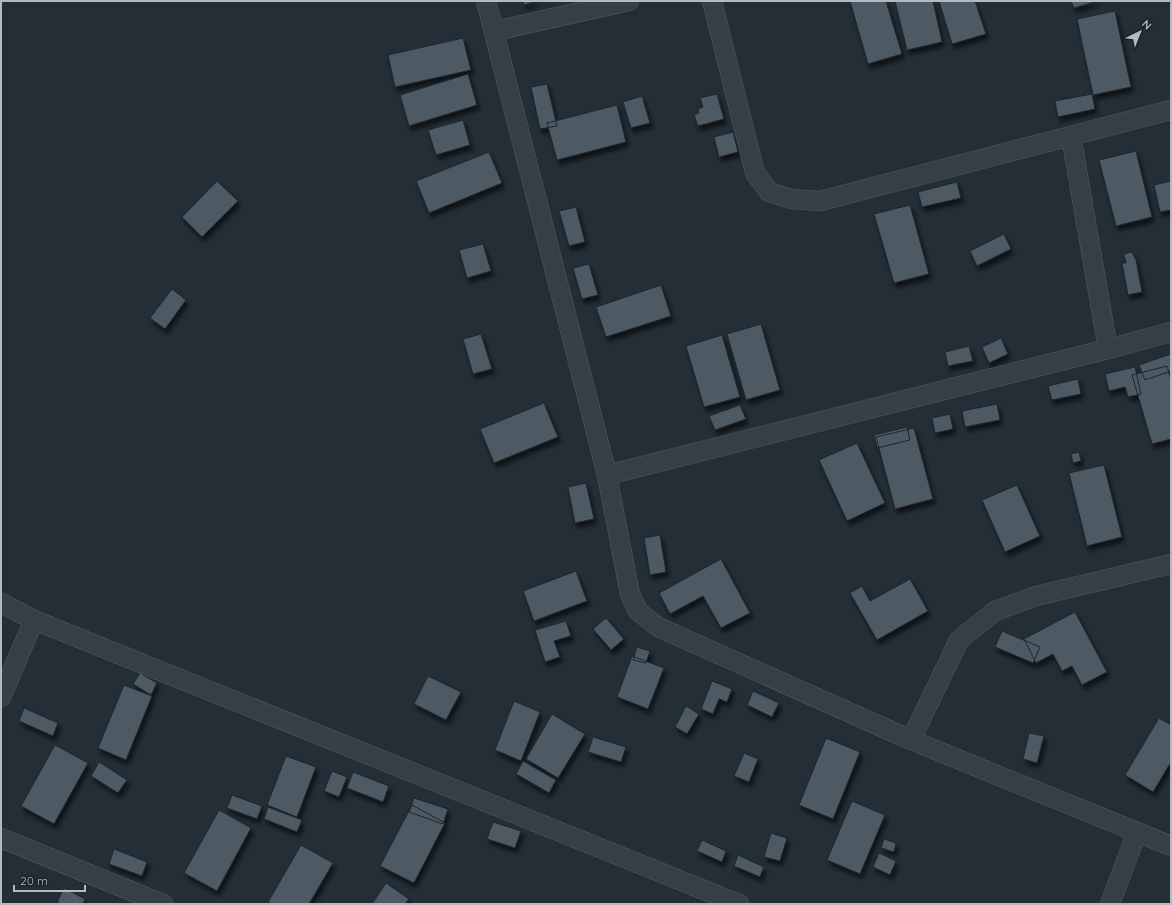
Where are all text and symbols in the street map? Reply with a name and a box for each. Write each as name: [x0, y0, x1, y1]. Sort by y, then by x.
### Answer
north arrow: [1120, 12, 1160, 52]
text: N: [1139, 17, 1155, 33]
scale bar: [14, 867, 85, 893]
text: 20 m: [20, 873, 48, 888]

